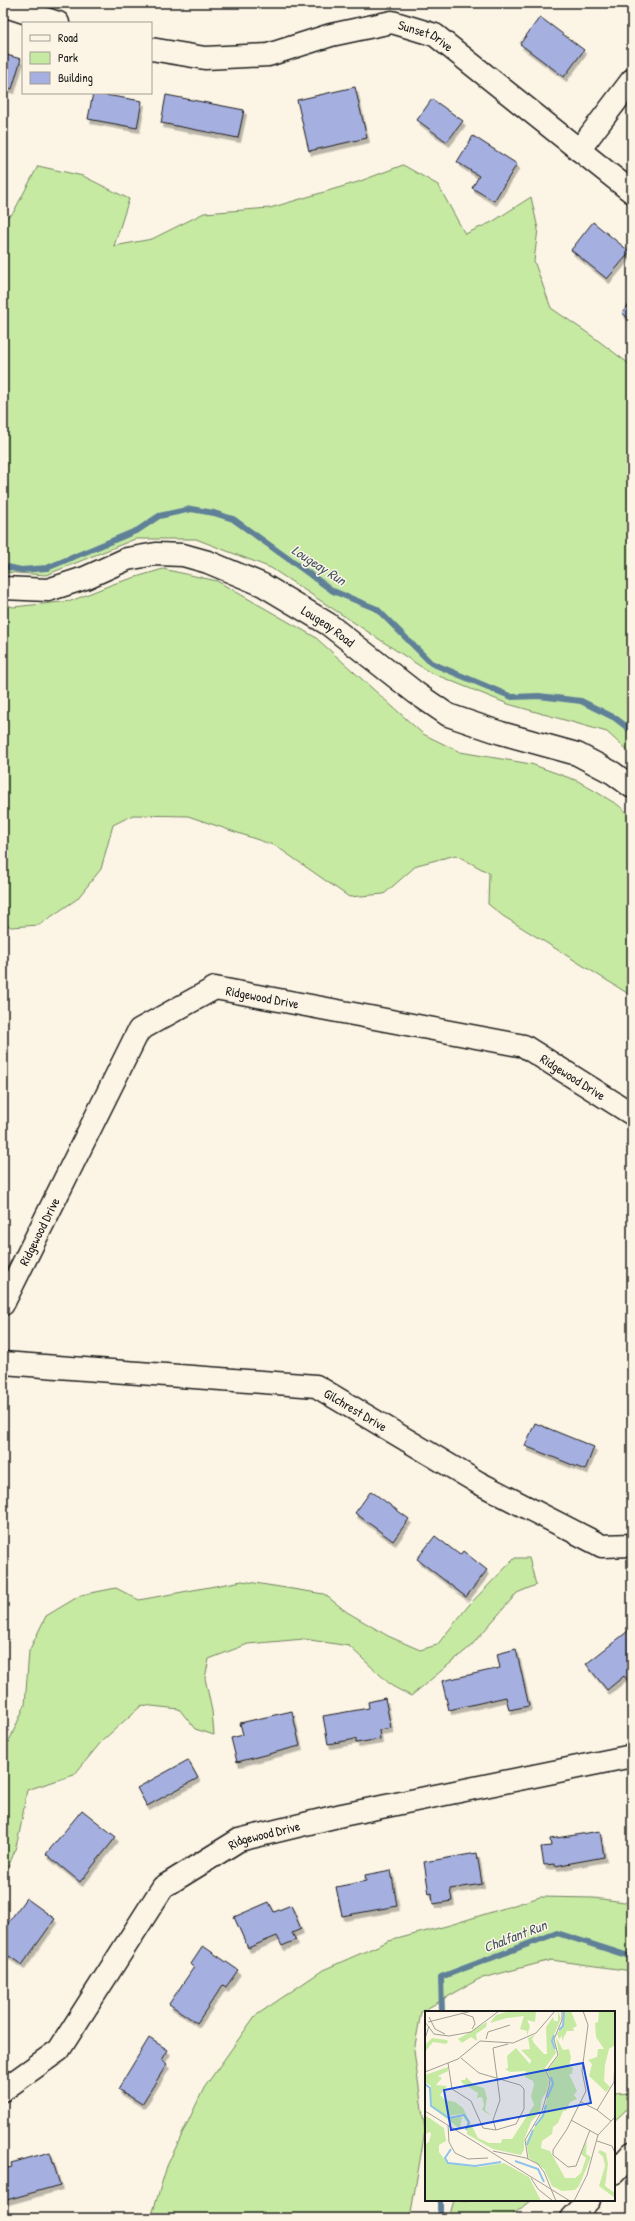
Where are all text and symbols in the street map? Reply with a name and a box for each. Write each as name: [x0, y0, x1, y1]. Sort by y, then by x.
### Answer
street label: Sunset Drive: [396, 15, 457, 55]
legend: [22, 22, 152, 94]
text: Road: [58, 29, 78, 46]
text: Park: [58, 49, 78, 66]
text: Building: [58, 69, 93, 86]
water label: Lougeay Run: [288, 540, 351, 591]
street label: Lougeay Road: [298, 601, 359, 651]
street label: Ridgewood Drive: [224, 981, 300, 1013]
street label: Ridgewood Drive: [537, 1050, 609, 1104]
street label: Ridgewood Drive: [14, 1194, 64, 1269]
street label: Gilchrest Drive: [321, 1384, 391, 1435]
street label: Ridgewood Drive: [224, 1817, 302, 1854]
water label: Chalfant Run: [481, 1914, 551, 1956]
inset map: [425, 2011, 615, 2201]

